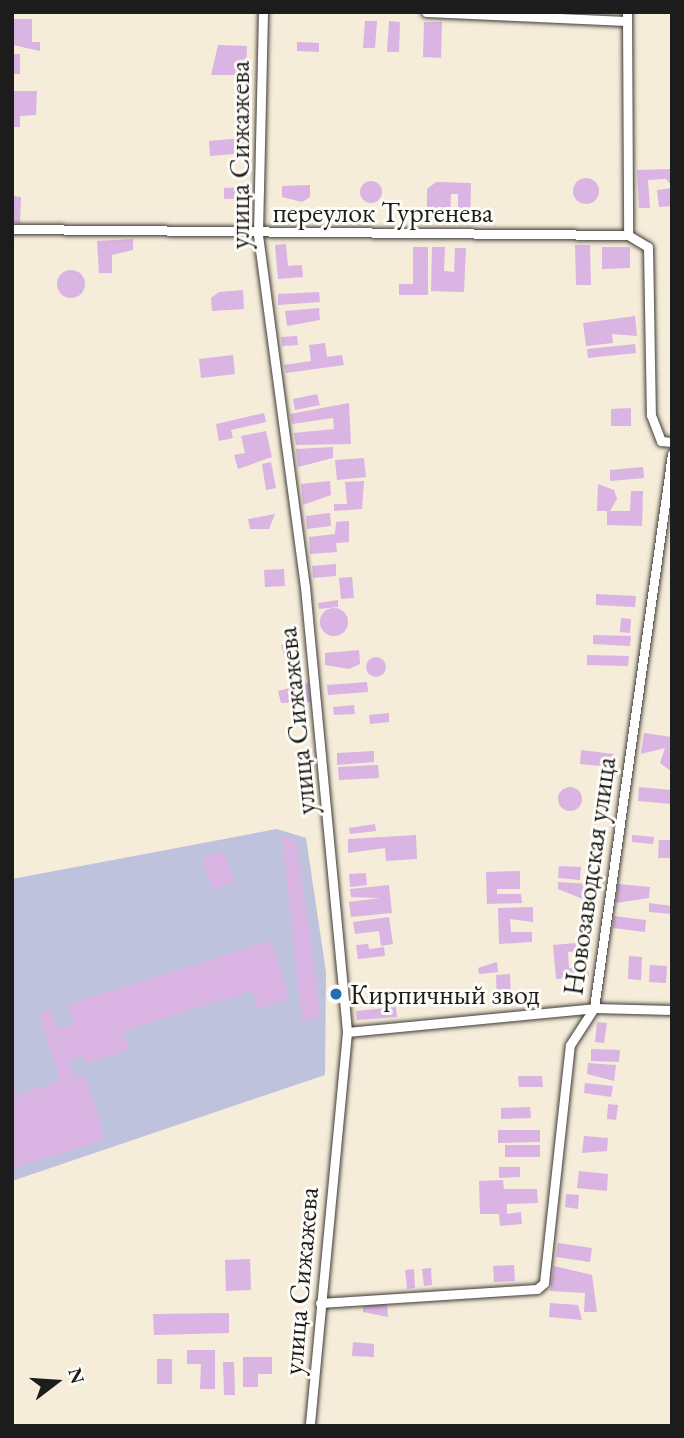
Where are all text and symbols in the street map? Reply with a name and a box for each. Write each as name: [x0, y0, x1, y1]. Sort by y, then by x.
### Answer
street label: улица Сижажева: [222, 61, 256, 249]
street label: переулок Тургенева: [273, 195, 493, 229]
street label: улица Сижажева: [269, 625, 323, 817]
street label: Новозаводская улица: [556, 755, 622, 997]
place label: Кирпичный звод: [350, 977, 540, 1011]
marker: Кирпичный звод: [328, 986, 344, 1002]
street label: улица Сижажева: [275, 1186, 325, 1376]
north arrow: [21, 1347, 91, 1417]
text: N: [62, 1365, 91, 1387]

